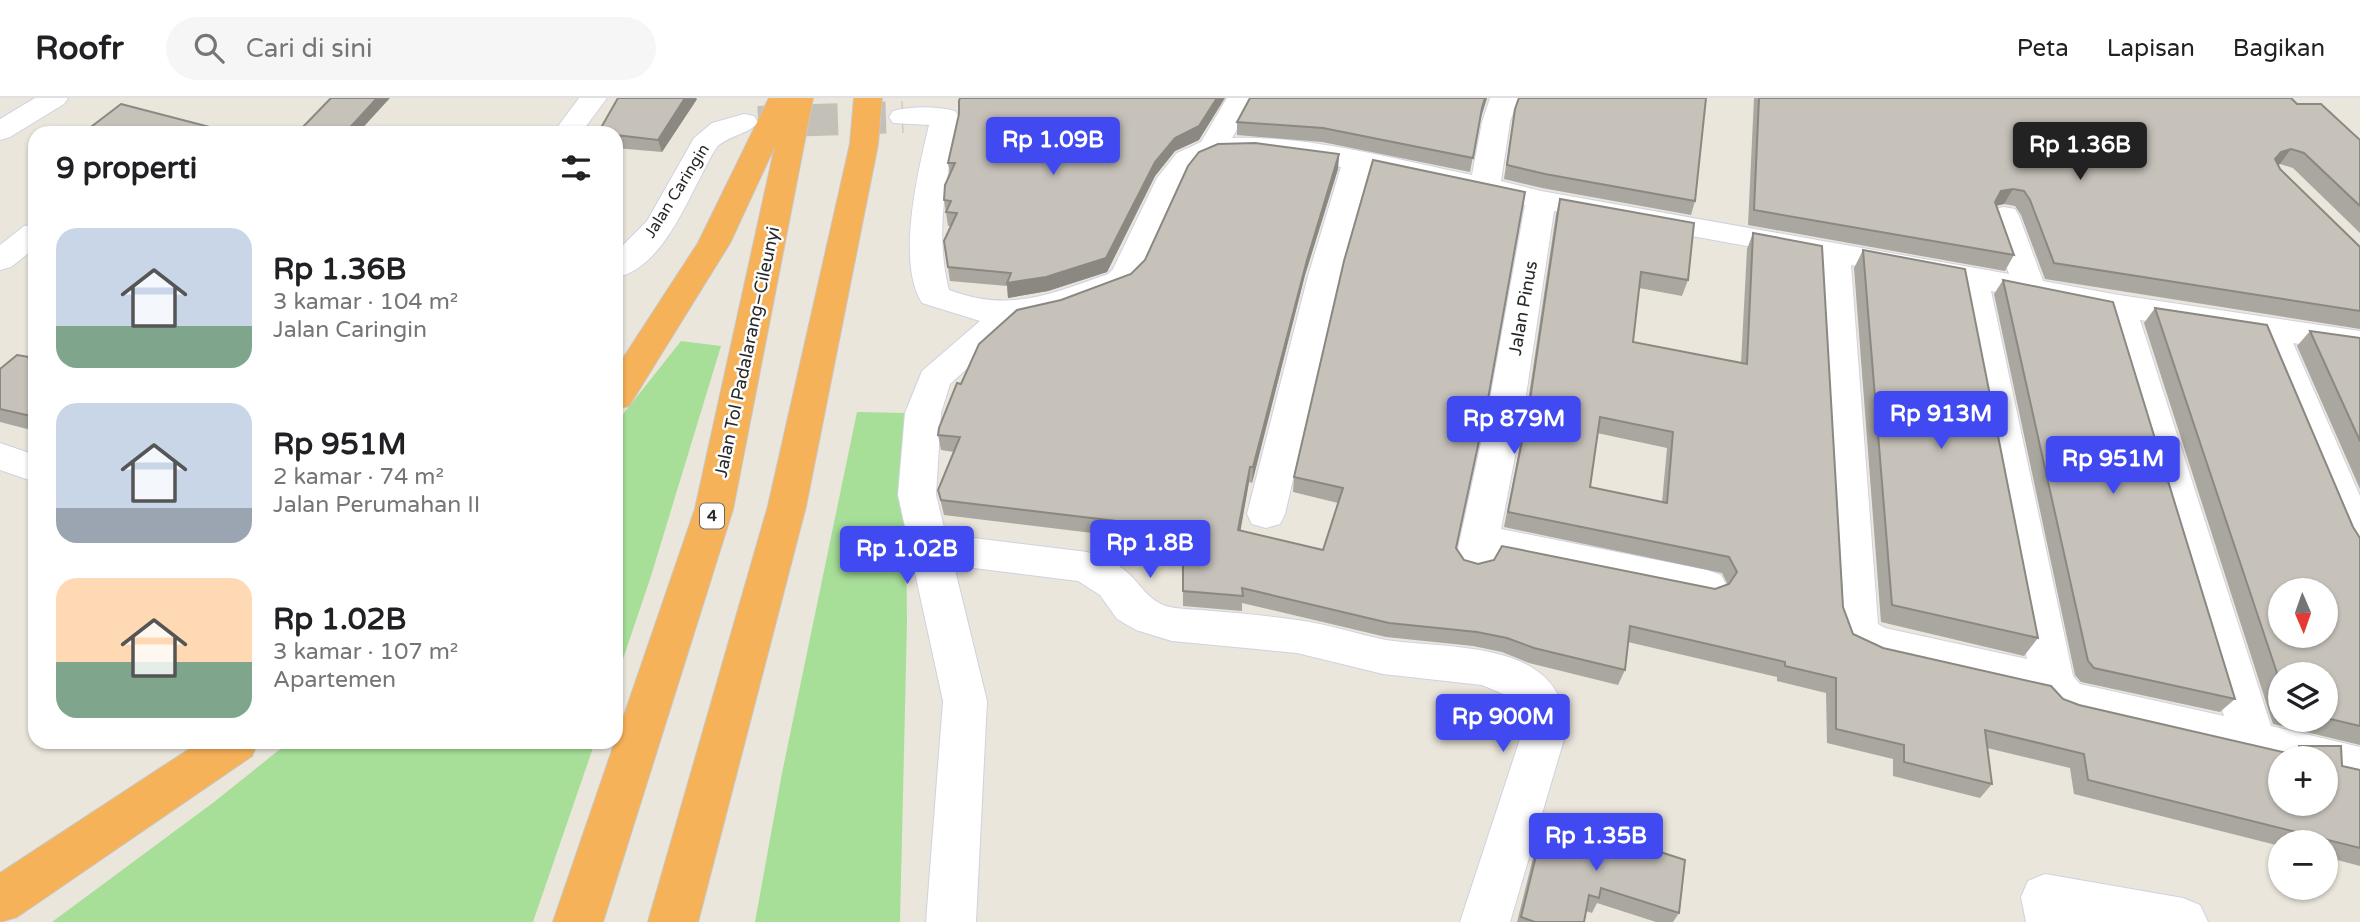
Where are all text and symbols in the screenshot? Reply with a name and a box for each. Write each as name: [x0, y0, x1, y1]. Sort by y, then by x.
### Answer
search box: [166, 17, 656, 80]
text: Roofr: [35, 29, 124, 68]
icon: search: [190, 29, 228, 67]
text: Cari di sini: [246, 33, 373, 64]
text: Peta: [2017, 34, 2069, 63]
text: Lapisan: [2107, 34, 2195, 63]
text: Bagikan: [2233, 34, 2325, 63]
pin: Rp 1.09B: [981, 118, 1125, 177]
pin: Rp 1.36B: [2008, 122, 2152, 182]
text: Rp 1.09B: [1002, 126, 1104, 154]
text: Rp 1.36B: [2029, 131, 2131, 159]
street label: Jalan Caringin: [640, 140, 714, 242]
icon: filters: [557, 149, 595, 187]
text: 9 properti: [56, 150, 197, 187]
street label: Jalan Tol Padalarang–Cileunyi: [710, 225, 784, 479]
text: Rp 1.36B: [273, 251, 406, 288]
icon: home: [112, 256, 196, 340]
street label: Jalan Pinus: [1504, 259, 1542, 357]
text: 3 kamar · 104 m²: [273, 288, 458, 316]
text: Jalan Caringin: [273, 316, 427, 344]
pin: Rp 913M: [1876, 392, 2006, 451]
pin: Rp 879M: [1449, 396, 1579, 456]
text: Rp 913M: [1890, 400, 1992, 428]
text: Rp 879M: [1463, 405, 1565, 433]
text: Rp 951M: [273, 426, 407, 463]
icon: home: [112, 431, 196, 515]
pin: Rp 951M: [2048, 436, 2178, 496]
text: Rp 951M: [2062, 445, 2164, 473]
text: 2 kamar · 74 m²: [273, 463, 444, 491]
text: Jalan Perumahan II: [273, 491, 480, 519]
road number: 4: [700, 504, 724, 528]
pin: Rp 1.8B: [1085, 520, 1215, 580]
pin: Rp 1.02B: [835, 526, 979, 586]
text: Rp 1.8B: [1106, 529, 1194, 557]
text: Rp 1.02B: [856, 535, 958, 563]
north arrow: [2268, 578, 2338, 648]
map controls: [2268, 578, 2338, 900]
text: Rp 1.02B: [273, 601, 406, 638]
icon: home: [112, 606, 196, 690]
text: 3 kamar · 107 m²: [273, 638, 458, 666]
button: layers: [2268, 662, 2338, 732]
text: Apartemen: [273, 666, 396, 694]
pin: Rp 900M: [1438, 694, 1568, 754]
text: Rp 900M: [1452, 703, 1554, 731]
button: +: [2268, 746, 2338, 816]
pin: Rp 1.35B: [1524, 814, 1668, 873]
text: Rp 1.35B: [1545, 822, 1647, 850]
button: −: [2268, 830, 2338, 900]

